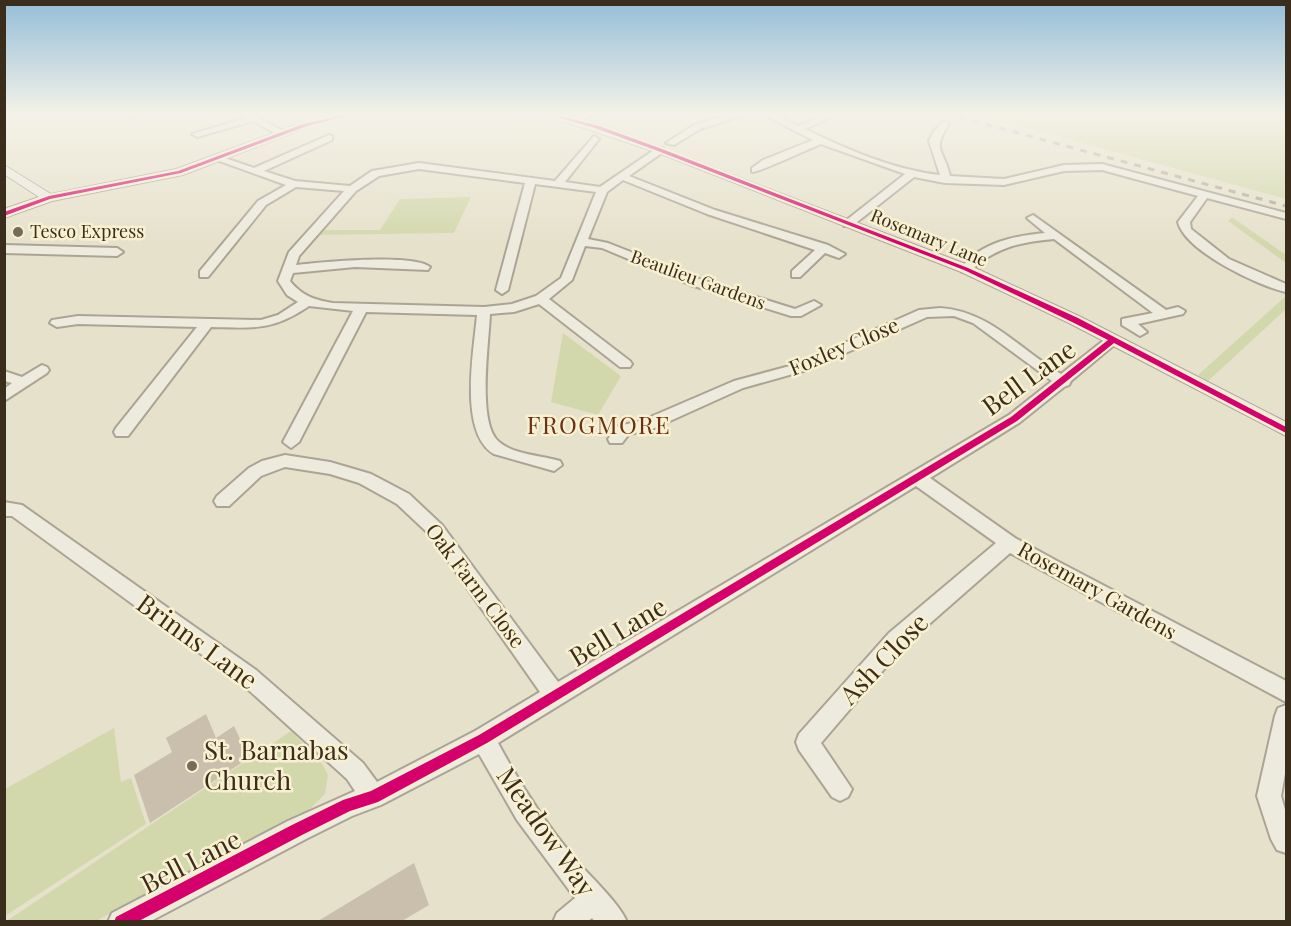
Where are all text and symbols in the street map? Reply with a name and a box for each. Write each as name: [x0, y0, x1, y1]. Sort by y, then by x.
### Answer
street label: Rosemary Lane: [867, 203, 991, 271]
place label: Tesco Express: [30, 219, 144, 243]
marker: Tesco Express: [11, 225, 25, 239]
street label: Beaulieu Gardens: [628, 244, 769, 315]
street label: Foxley Close: [784, 309, 902, 381]
street label: Bell Lane: [974, 331, 1082, 423]
district label: FROGMORE: [527, 408, 671, 440]
street label: Oak Farm Close: [420, 517, 533, 653]
street label: Rosemary Gardens: [1013, 534, 1182, 645]
street label: Brinns Lane: [130, 585, 265, 696]
street label: Bell Lane: [562, 588, 672, 673]
street label: Ash Close: [830, 605, 935, 712]
place label: St. Barnabas Church: [204, 732, 349, 797]
marker: St. Barnabas Church: [185, 759, 199, 773]
street label: Meadow Way: [490, 759, 605, 903]
street label: Bell Lane: [134, 821, 246, 901]

